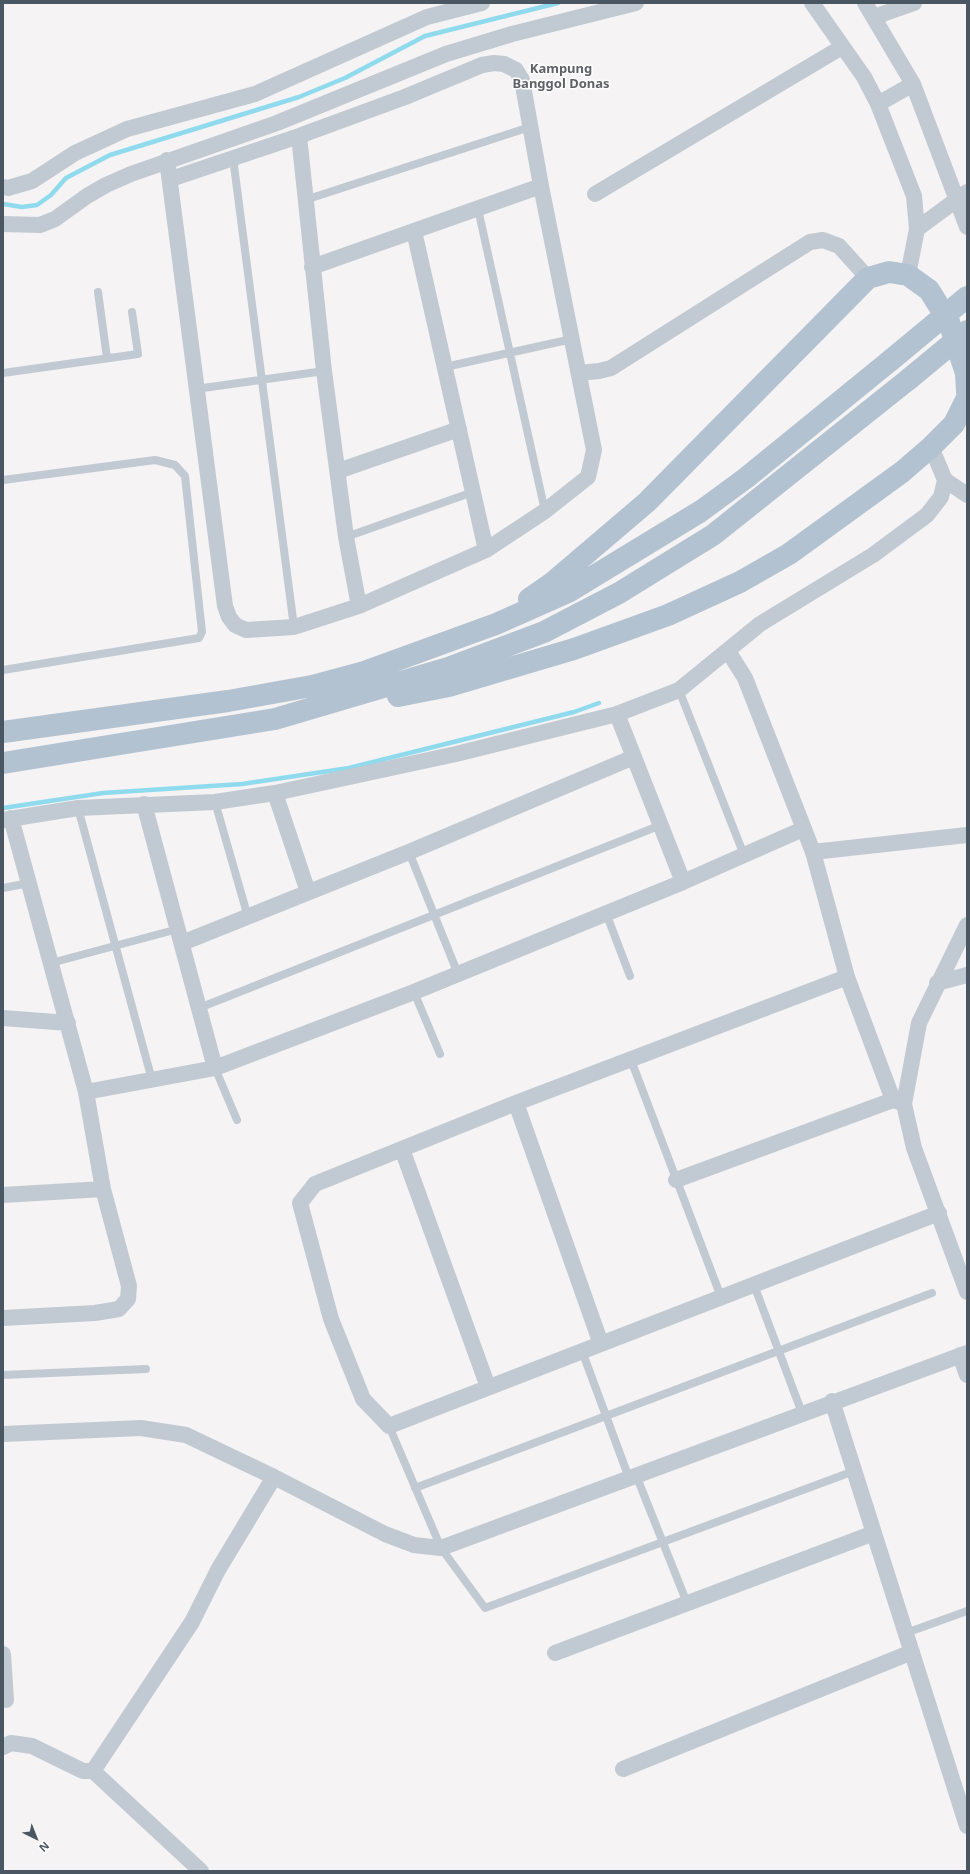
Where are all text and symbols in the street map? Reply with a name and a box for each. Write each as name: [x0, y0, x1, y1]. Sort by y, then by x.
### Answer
district label: Kampung Banggol Donas: [512, 61, 610, 92]
north arrow: [16, 1818, 56, 1858]
text: N: [36, 1839, 53, 1856]

